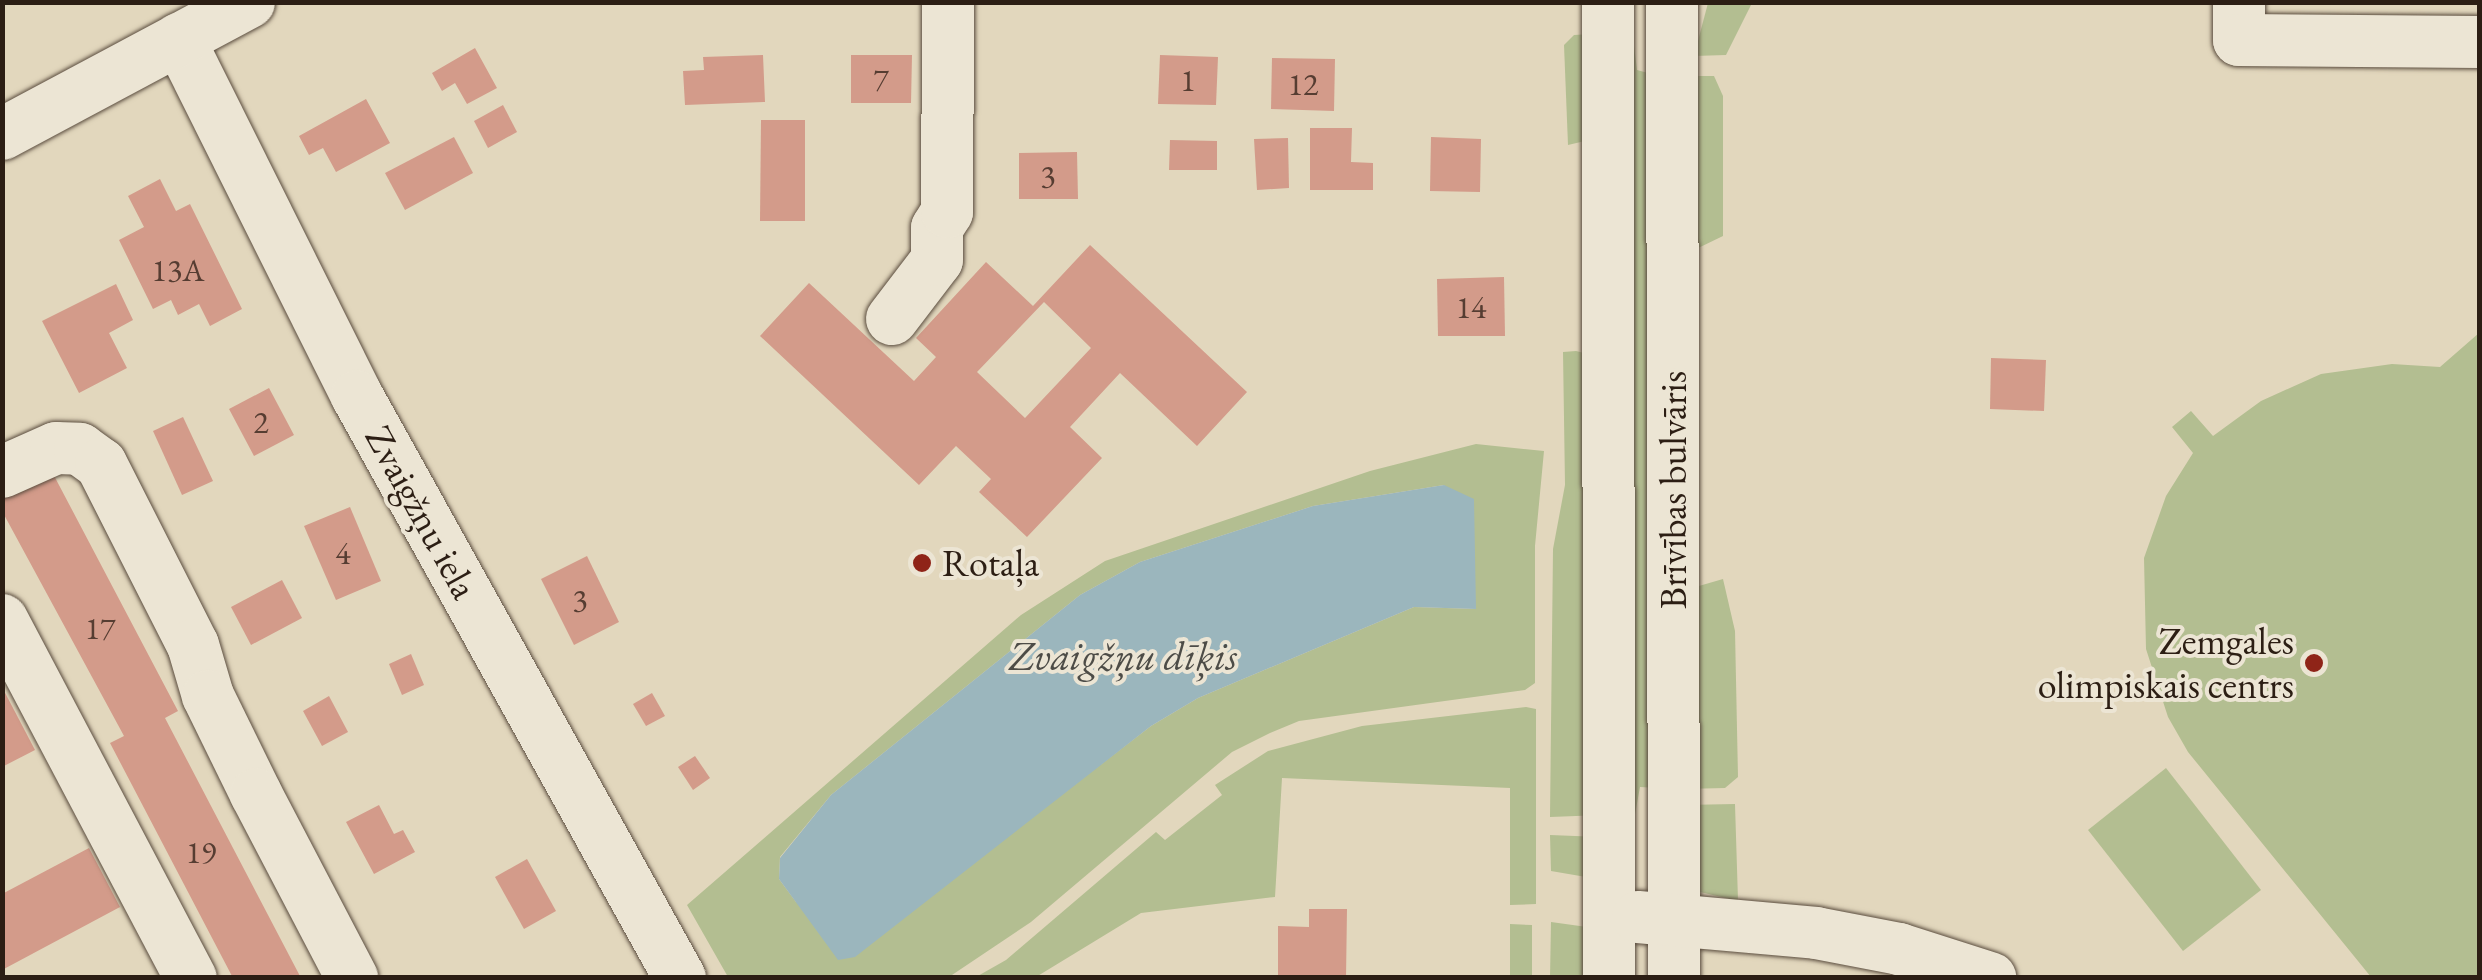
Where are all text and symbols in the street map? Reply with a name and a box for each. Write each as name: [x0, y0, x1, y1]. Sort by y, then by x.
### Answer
house number: 7: [873, 60, 889, 98]
house number: 1: [1180, 61, 1196, 99]
house number: 12: [1288, 65, 1318, 103]
house number: 3: [1040, 157, 1056, 195]
house number: 13A: [152, 251, 204, 289]
house number: 14: [1456, 288, 1486, 326]
street label: Brīvības bulvāris: [1650, 371, 1696, 609]
house number: 2: [253, 403, 269, 441]
street label: Zvaigžņu iela: [356, 418, 488, 606]
house number: 4: [335, 534, 351, 572]
place label: Rotaļa: [942, 540, 1039, 586]
marker: Rotaļa: [911, 552, 933, 574]
house number: 3: [572, 581, 588, 619]
house number: 17: [85, 609, 115, 647]
place label: Zemgales olimpiskais centrs: [2038, 618, 2294, 708]
water label: Zvaigžņu dīķis: [1009, 632, 1237, 680]
marker: Zemgales olimpiskais centrs: [2303, 652, 2325, 674]
house number: 19: [186, 833, 216, 871]

